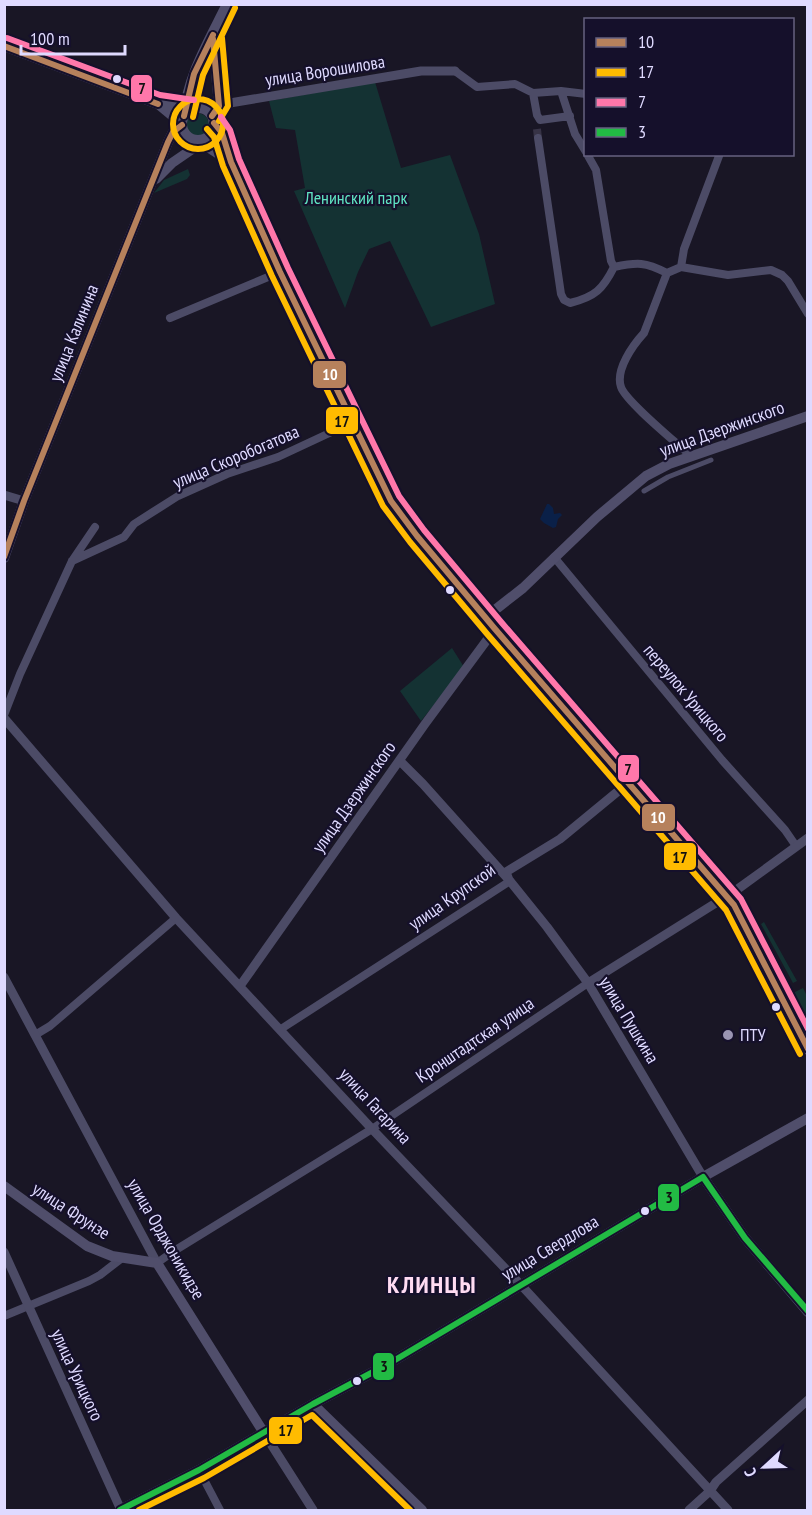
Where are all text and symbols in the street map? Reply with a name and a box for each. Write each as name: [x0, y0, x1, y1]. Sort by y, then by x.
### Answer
scale bar: [21, 18, 124, 56]
legend: [584, 18, 794, 156]
text: 100 m: [30, 27, 70, 50]
text: 10: [638, 30, 654, 53]
street label: улица Ворошилова: [263, 50, 386, 91]
text: 17: [638, 60, 654, 83]
unlabelled marker: [111, 73, 123, 85]
line badge: 7: [130, 74, 153, 103]
text: 7: [138, 78, 146, 98]
text: 7: [638, 90, 646, 113]
text: 3: [638, 120, 646, 143]
park label: Ленинский парк: [304, 186, 407, 209]
street label: улица Калинина: [44, 281, 103, 385]
line badge: 10: [312, 360, 347, 389]
text: 10: [322, 364, 338, 384]
street label: улица Дзержинского: [656, 395, 787, 462]
line badge: 17: [325, 406, 359, 435]
text: 17: [334, 411, 350, 431]
street label: улица Скоробогатова: [169, 420, 302, 494]
unlabelled marker: [444, 584, 456, 596]
street label: переулок Урицкого: [639, 639, 734, 746]
street label: улица Дзержинского: [307, 736, 401, 857]
line badge: 7: [617, 754, 640, 783]
text: 7: [624, 759, 632, 779]
line badge: 10: [641, 803, 676, 832]
text: 10: [650, 807, 666, 827]
line badge: 17: [663, 842, 697, 871]
text: 17: [672, 847, 688, 867]
street label: улица Крупской: [404, 858, 500, 935]
street label: улица Пушкина: [594, 972, 664, 1067]
street label: Кронштадтская улица: [411, 992, 538, 1088]
unlabelled marker: [770, 1001, 782, 1013]
place label: ПТУ: [740, 1023, 767, 1046]
marker: ПТУ: [721, 1028, 735, 1042]
street label: улица Гагарина: [334, 1063, 417, 1149]
street label: улица Орджоникидзе: [122, 1174, 210, 1303]
street label: улица Фрунзе: [28, 1177, 114, 1244]
line badge: 3: [657, 1183, 680, 1212]
text: 3: [665, 1187, 673, 1207]
unlabelled marker: [639, 1205, 651, 1217]
street label: улица Свердлова: [497, 1210, 603, 1286]
district label: КЛИНЦЫ: [387, 1269, 477, 1300]
street label: улица Урицкого: [46, 1325, 109, 1425]
line badge: 3: [372, 1352, 395, 1381]
text: 3: [380, 1356, 388, 1376]
unlabelled marker: [351, 1375, 363, 1387]
line badge: 17: [268, 1416, 303, 1445]
text: 17: [278, 1420, 294, 1440]
north arrow: [734, 1437, 794, 1497]
text: С: [739, 1465, 761, 1480]

